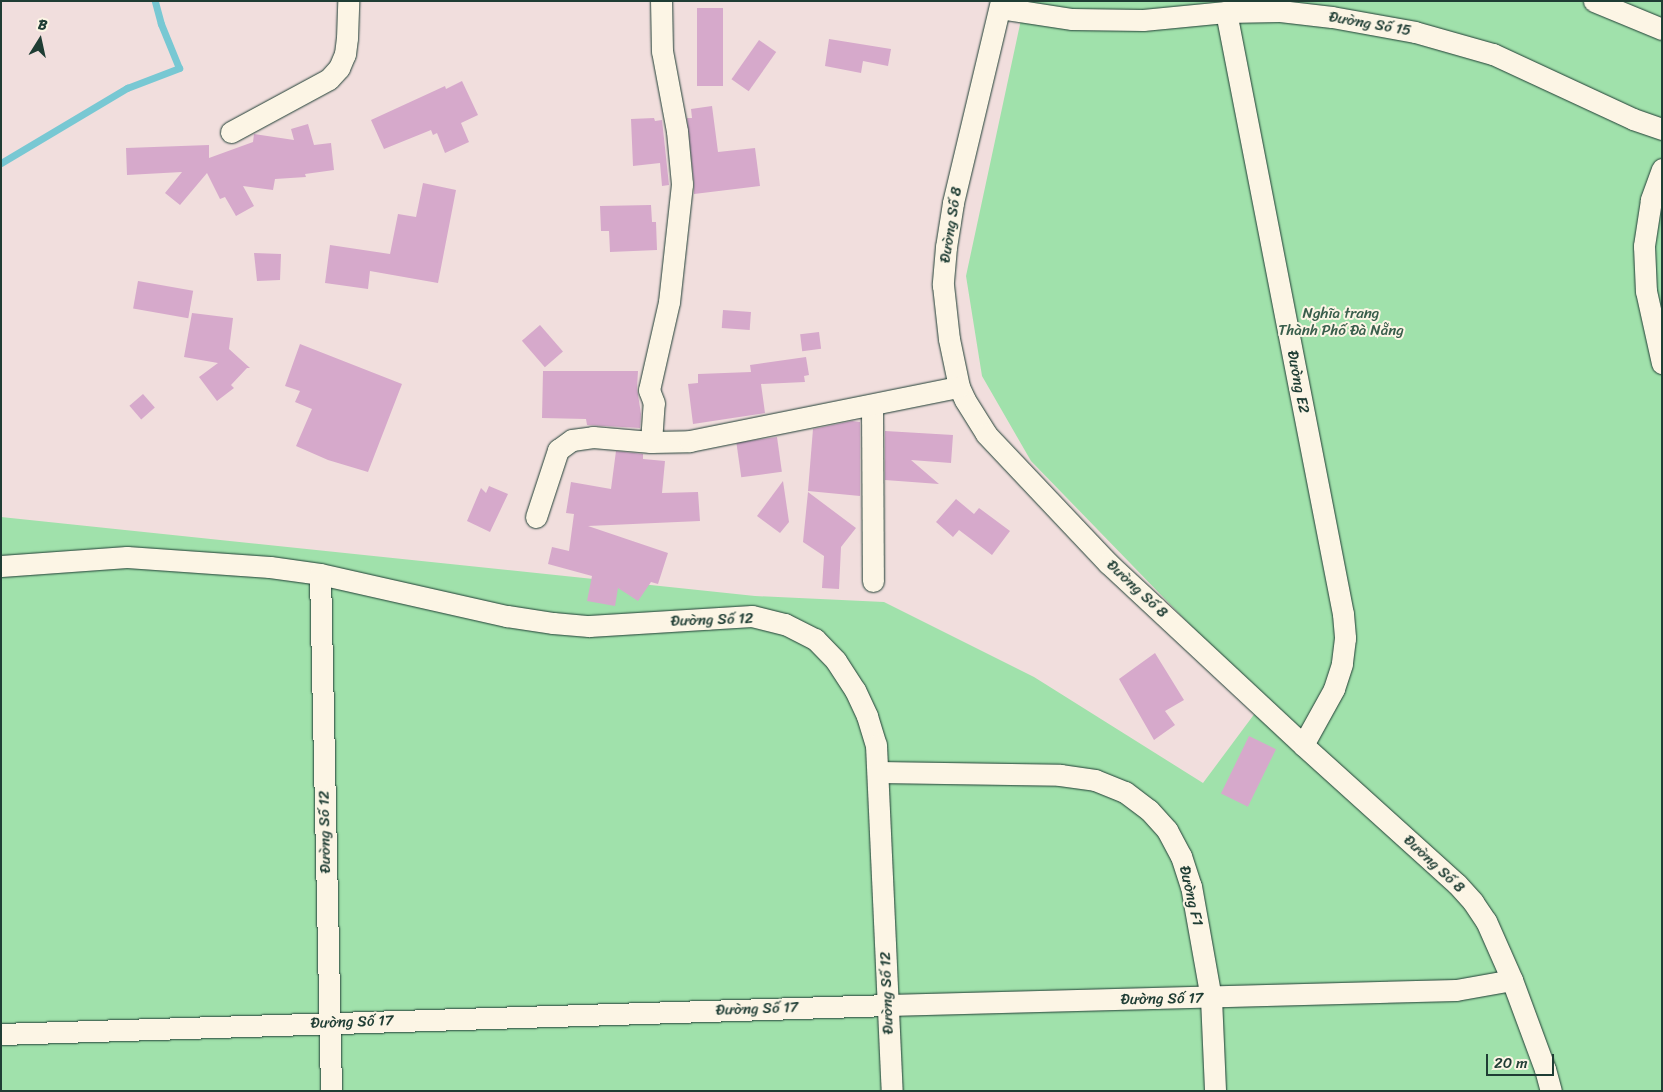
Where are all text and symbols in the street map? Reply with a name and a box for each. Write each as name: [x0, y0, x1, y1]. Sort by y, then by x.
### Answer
street label: Đường Số 15: [1327, 8, 1413, 40]
text: B: [36, 12, 49, 38]
north arrow: [15, 15, 65, 65]
street label: Đường Số 8: [936, 186, 966, 264]
park label: Nghĩa trang Thành Phố Đà Nẵng: [1278, 304, 1404, 339]
street label: Đường E2: [1283, 349, 1313, 415]
street label: Đường Số 8: [1103, 556, 1171, 622]
street label: Đường Số 12: [670, 610, 754, 630]
street label: Đường Số 12: [315, 790, 335, 874]
street label: Đường Số 8: [1400, 831, 1468, 897]
street label: Đường F1: [1175, 864, 1207, 928]
street label: Đường Số 12: [877, 951, 897, 1035]
street label: Đường Số 17: [1121, 989, 1203, 1009]
street label: Đường Số 17: [715, 999, 799, 1019]
street label: Đường Số 17: [310, 1012, 394, 1032]
scale bar: [1488, 1044, 1556, 1076]
text: 20 m: [1494, 1050, 1528, 1076]

